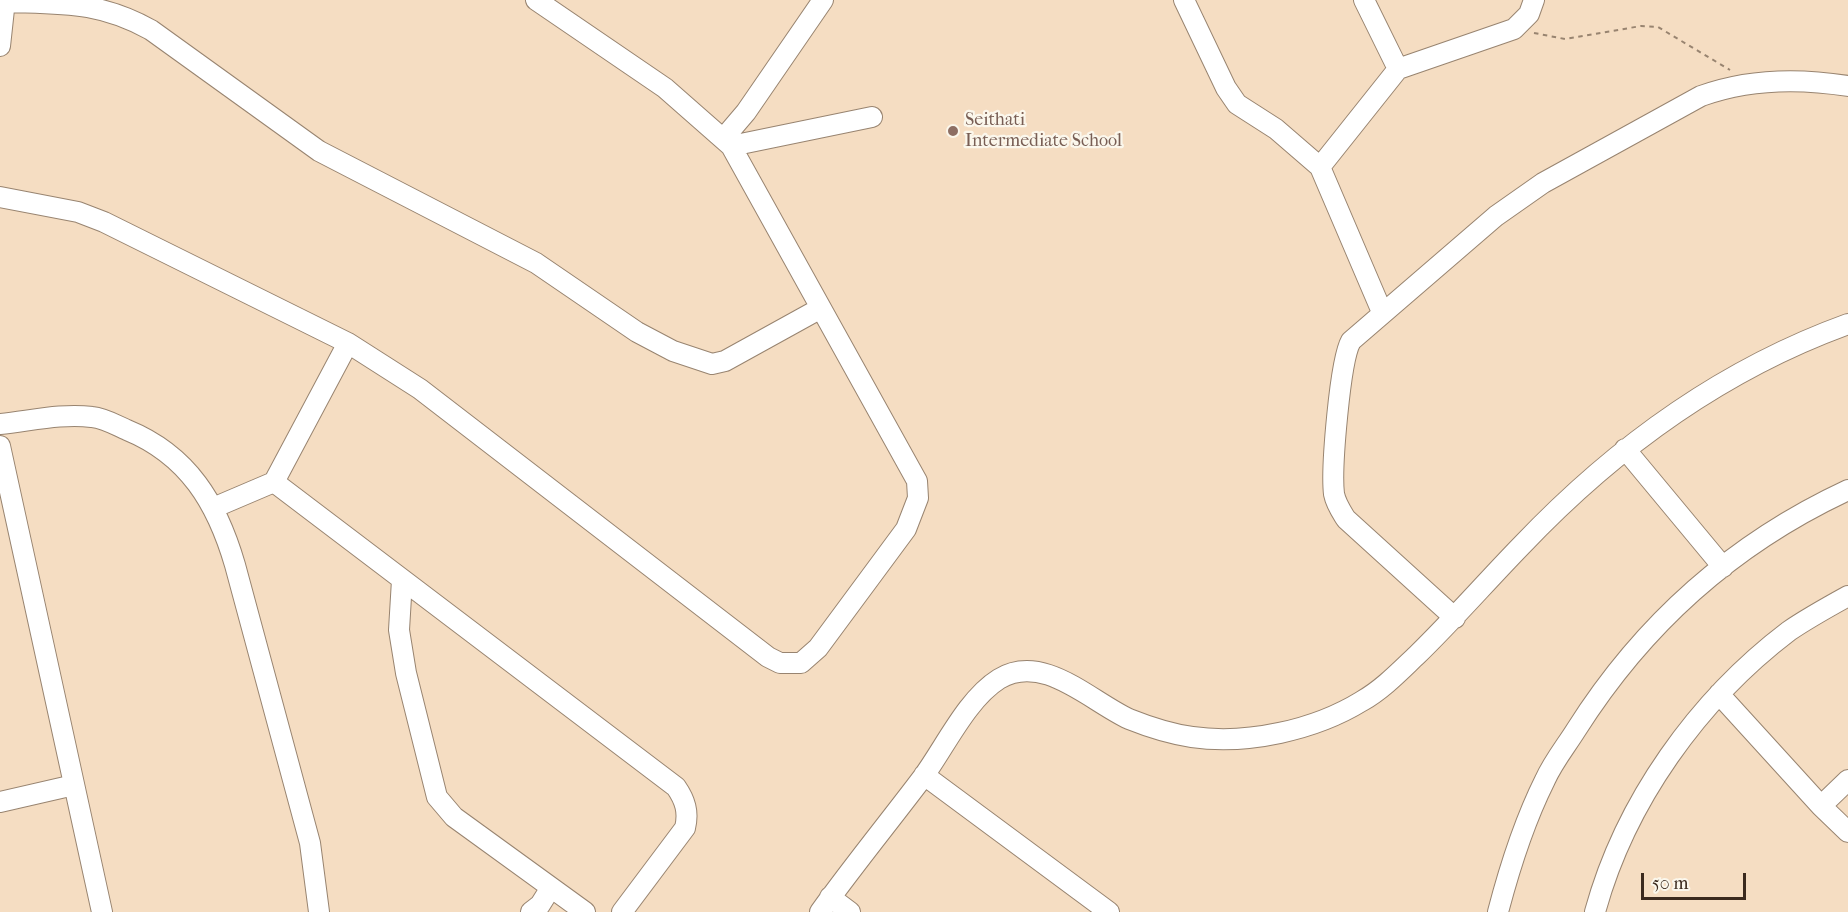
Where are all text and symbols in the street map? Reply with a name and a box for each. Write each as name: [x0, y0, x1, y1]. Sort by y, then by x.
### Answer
place label: Seithati Intermediate School: [965, 110, 1122, 152]
marker: Seithati Intermediate School: [946, 124, 960, 138]
scale bar: [1644, 861, 1749, 899]
text: 50 m: [1652, 873, 1688, 894]

